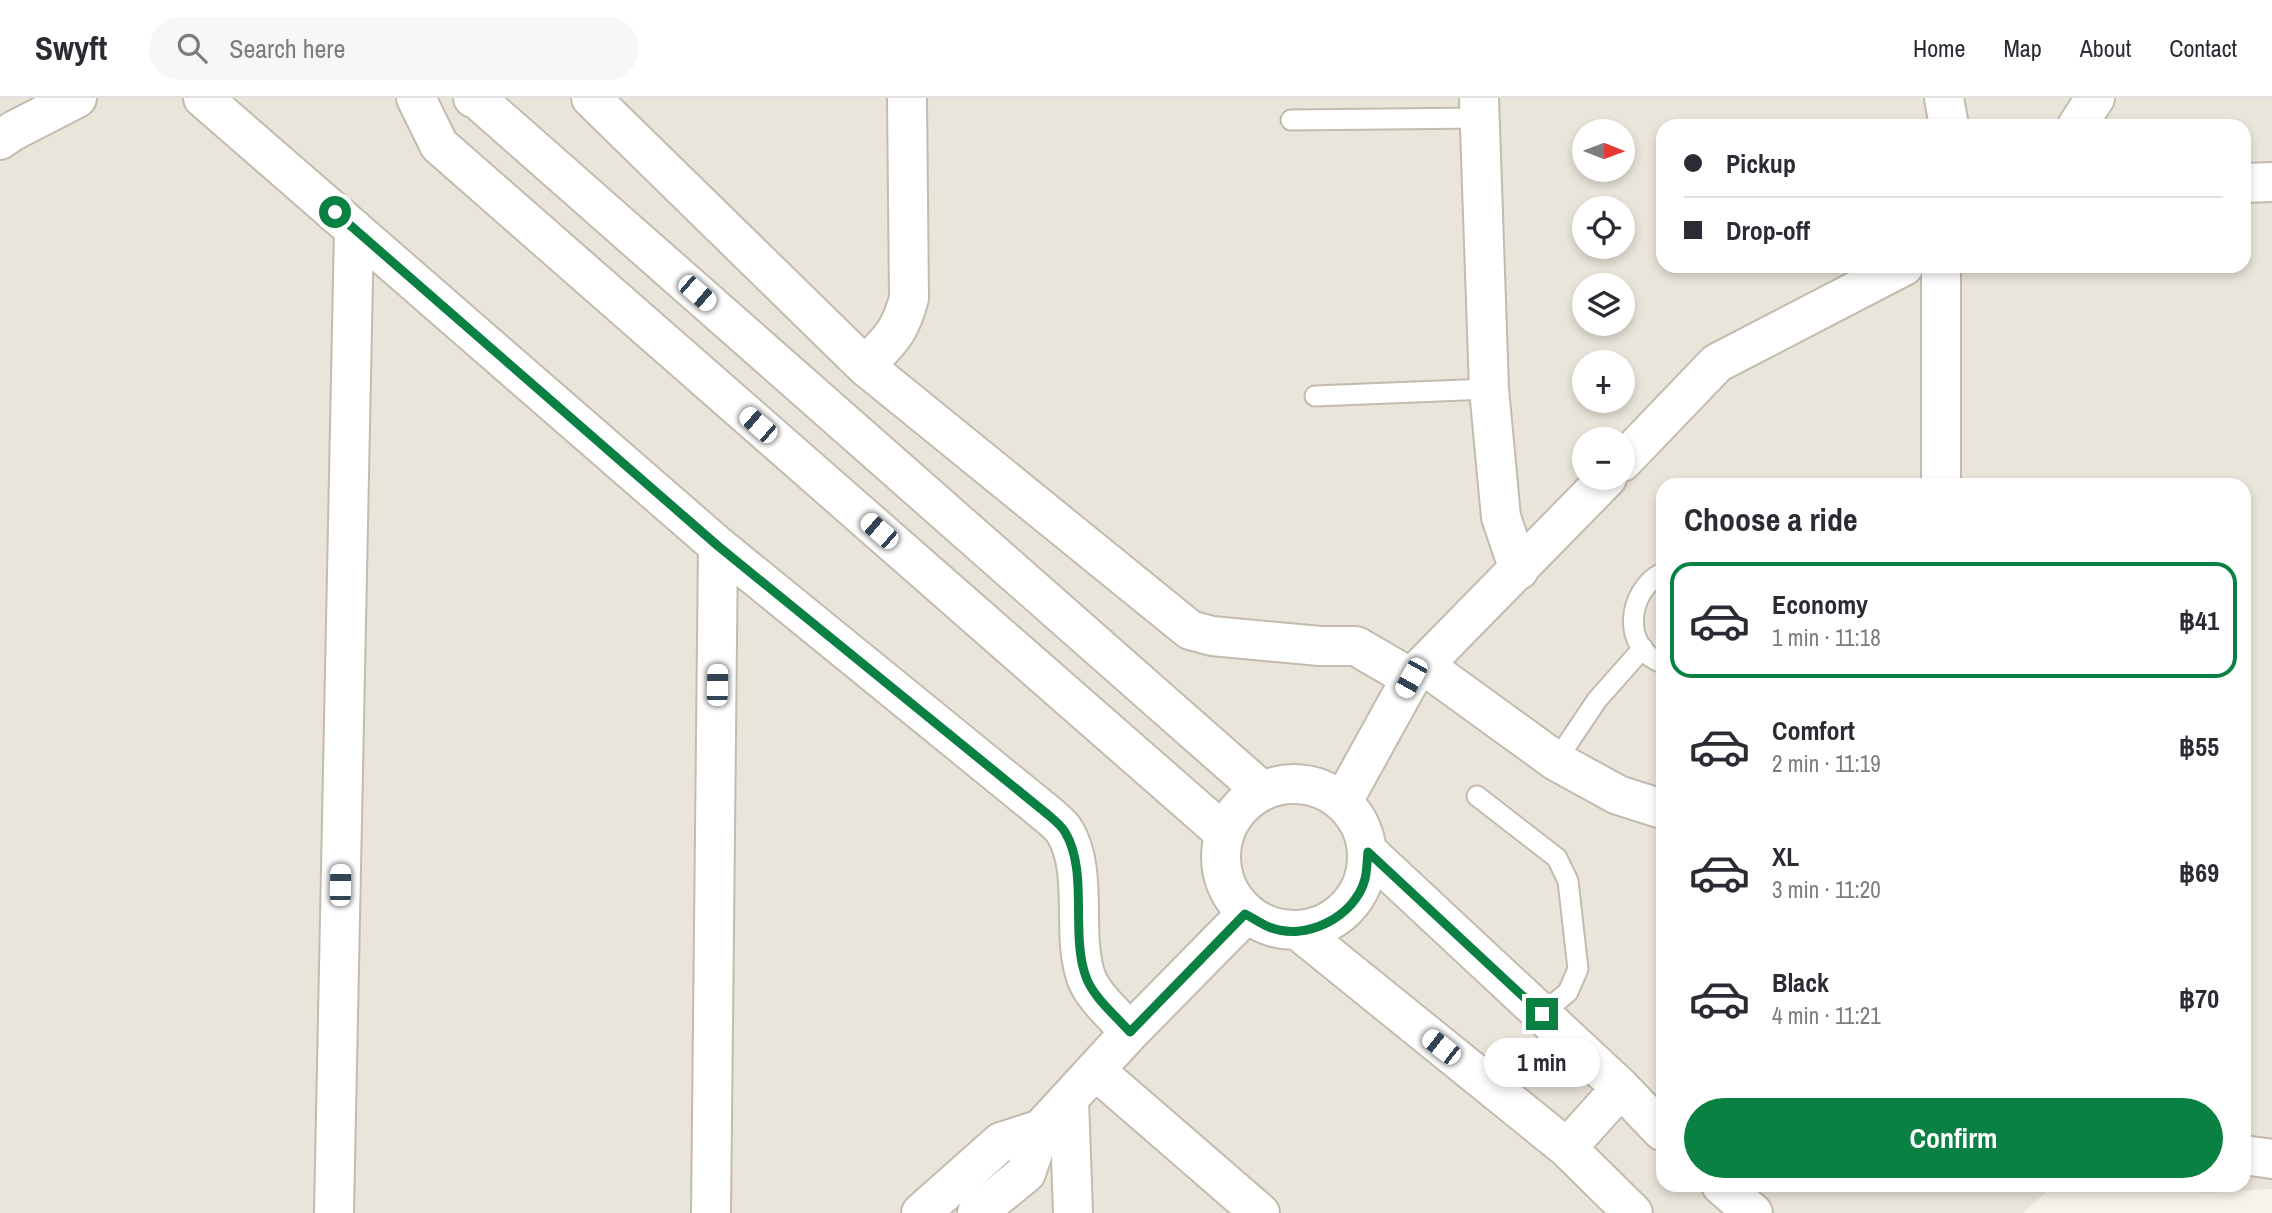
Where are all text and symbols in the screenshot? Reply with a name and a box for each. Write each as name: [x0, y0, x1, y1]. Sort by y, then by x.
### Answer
search box: [149, 17, 639, 80]
text: Swyft: [35, 26, 107, 70]
icon: search: [173, 29, 211, 67]
text: Search here: [229, 31, 345, 66]
text: Home: [1913, 32, 1965, 64]
text: Map: [2003, 32, 2042, 64]
text: About: [2080, 32, 2131, 64]
text: Contact: [2169, 32, 2237, 64]
north arrow: [1572, 119, 1634, 182]
map controls: [1572, 119, 1635, 490]
text: Pickup: [1726, 146, 1796, 181]
route start: [319, 196, 351, 228]
button: locate: [1572, 196, 1635, 259]
text: Drop-off: [1726, 213, 1810, 248]
car: [675, 271, 720, 315]
button: layers: [1572, 273, 1635, 336]
button: +: [1572, 350, 1635, 413]
car: [736, 403, 781, 447]
button: −: [1572, 427, 1635, 490]
text: Choose a ride: [1684, 498, 1858, 541]
car: [857, 509, 902, 553]
text: Economy: [1772, 587, 1868, 622]
icon: car: [1688, 589, 1751, 652]
text: ฿41: [2179, 603, 2219, 638]
text: 1 min · 11:18: [1772, 622, 1881, 653]
car: [1392, 655, 1431, 701]
car: [707, 664, 728, 706]
text: Comfort: [1772, 713, 1855, 748]
icon: car: [1688, 715, 1751, 778]
text: ฿55: [2179, 729, 2219, 764]
text: 2 min · 11:19: [1772, 748, 1881, 779]
text: XL: [1772, 839, 1799, 874]
icon: car: [1688, 841, 1751, 904]
text: ฿69: [2179, 855, 2219, 890]
car: [330, 864, 351, 906]
text: 3 min · 11:20: [1772, 874, 1881, 905]
text: Black: [1772, 965, 1829, 1000]
icon: car: [1688, 967, 1751, 1030]
text: ฿70: [2179, 981, 2219, 1016]
route end: [1526, 998, 1558, 1030]
text: 4 min · 11:21: [1772, 1000, 1881, 1031]
car: [1418, 1026, 1465, 1068]
callout: 1 min: [1484, 1038, 1600, 1088]
text: 1 min: [1517, 1047, 1567, 1078]
button: Confirm: [1684, 1098, 2223, 1178]

